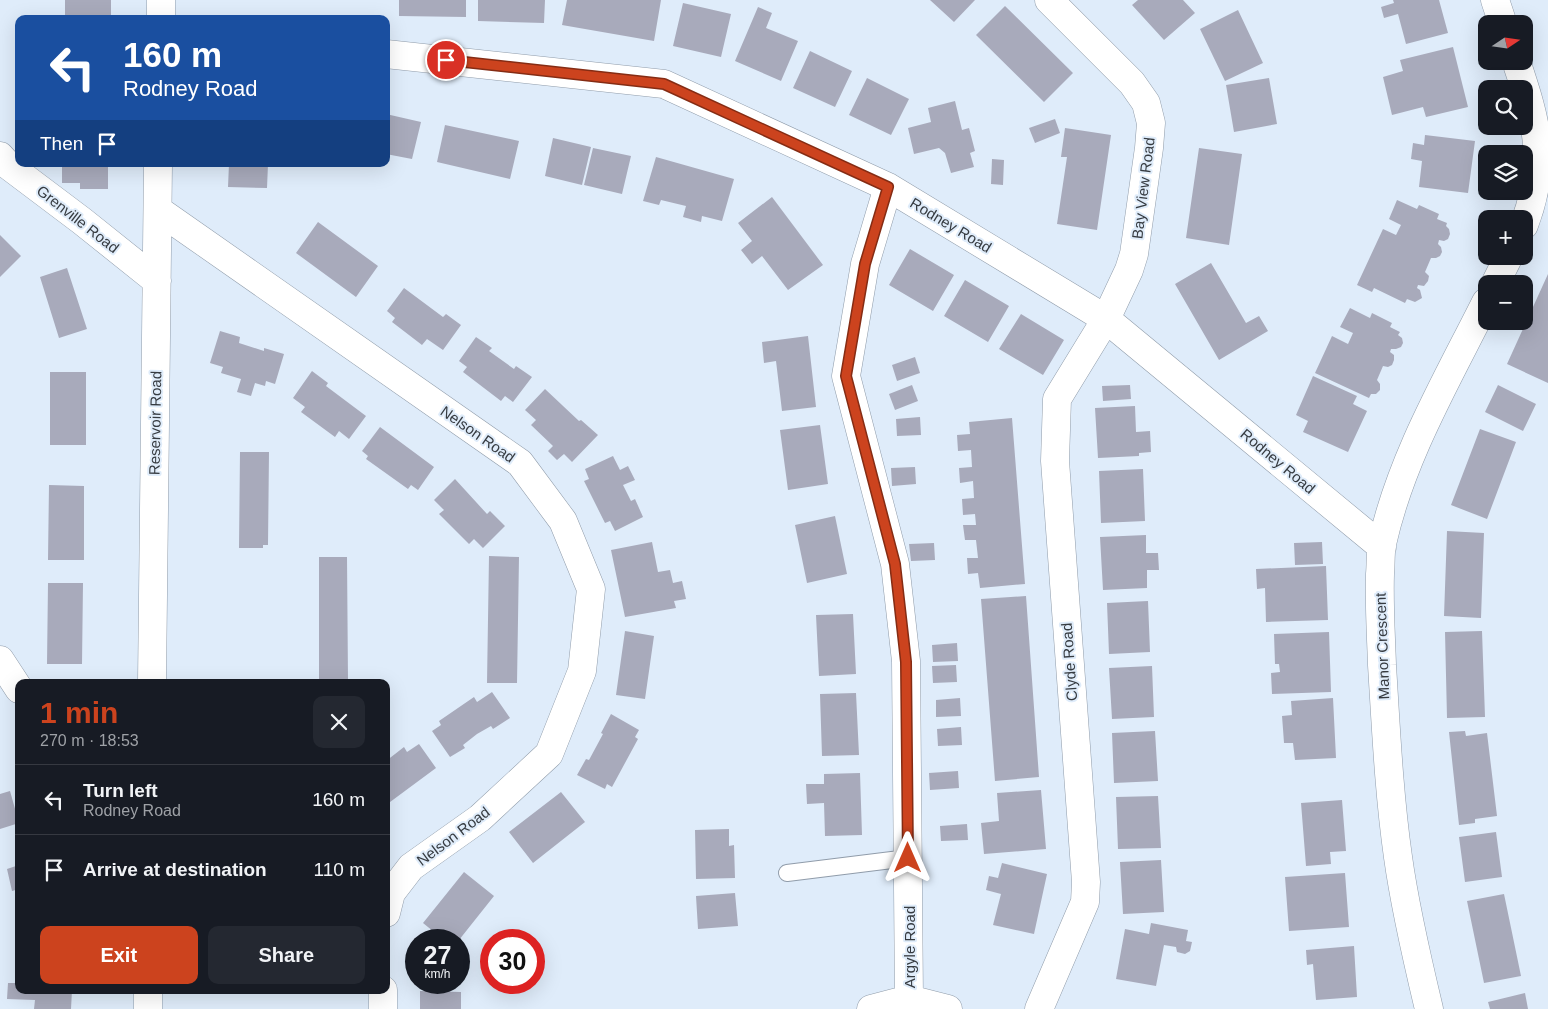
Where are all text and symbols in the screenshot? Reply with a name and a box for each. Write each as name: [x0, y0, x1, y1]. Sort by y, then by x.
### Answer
north arrow: [1478, 15, 1532, 70]
map controls: [1478, 15, 1533, 330]
icon: left: [40, 35, 105, 100]
text: 160 m: [123, 35, 222, 74]
pin: [425, 39, 467, 81]
icon: arrive: [432, 46, 460, 74]
text: Rodney Road: [123, 76, 258, 101]
button: search: [1478, 80, 1533, 135]
icon: arrive: [93, 130, 121, 158]
text: Then: [40, 133, 83, 154]
street label: Bay View Road: [1128, 136, 1158, 240]
button: layers: [1478, 145, 1533, 200]
street label: Grenville Road: [34, 182, 122, 256]
street label: Rodney Road: [907, 194, 995, 256]
button: +: [1478, 210, 1533, 265]
button: −: [1478, 275, 1533, 330]
street label: Reservoir Road: [146, 371, 164, 475]
street label: Nelson Road: [438, 402, 518, 466]
street label: Rodney Road: [1237, 425, 1319, 497]
street label: Manor Crescent: [1372, 592, 1392, 700]
street label: Clyde Road: [1058, 622, 1080, 702]
text: 1 min: [40, 696, 118, 729]
button: close: [313, 696, 365, 748]
text: 270 m · 18:53: [40, 732, 139, 749]
text: Turn left: [83, 780, 158, 801]
icon: left: [40, 786, 68, 814]
text: 160 m: [312, 789, 365, 810]
text: Rodney Road: [83, 802, 181, 819]
street label: Nelson Road: [413, 803, 493, 869]
position arrow: [881, 831, 933, 883]
icon: arrive: [40, 856, 68, 884]
text: Arrive at destination: [83, 859, 267, 880]
text: 110 m: [314, 859, 365, 880]
street label: Argyle Road: [901, 906, 918, 988]
button: Exit: [40, 926, 198, 984]
button: Share: [208, 926, 365, 984]
speed limit sign: 30: [480, 929, 545, 994]
text: 27: [424, 941, 451, 969]
text: km/h: [424, 967, 451, 981]

